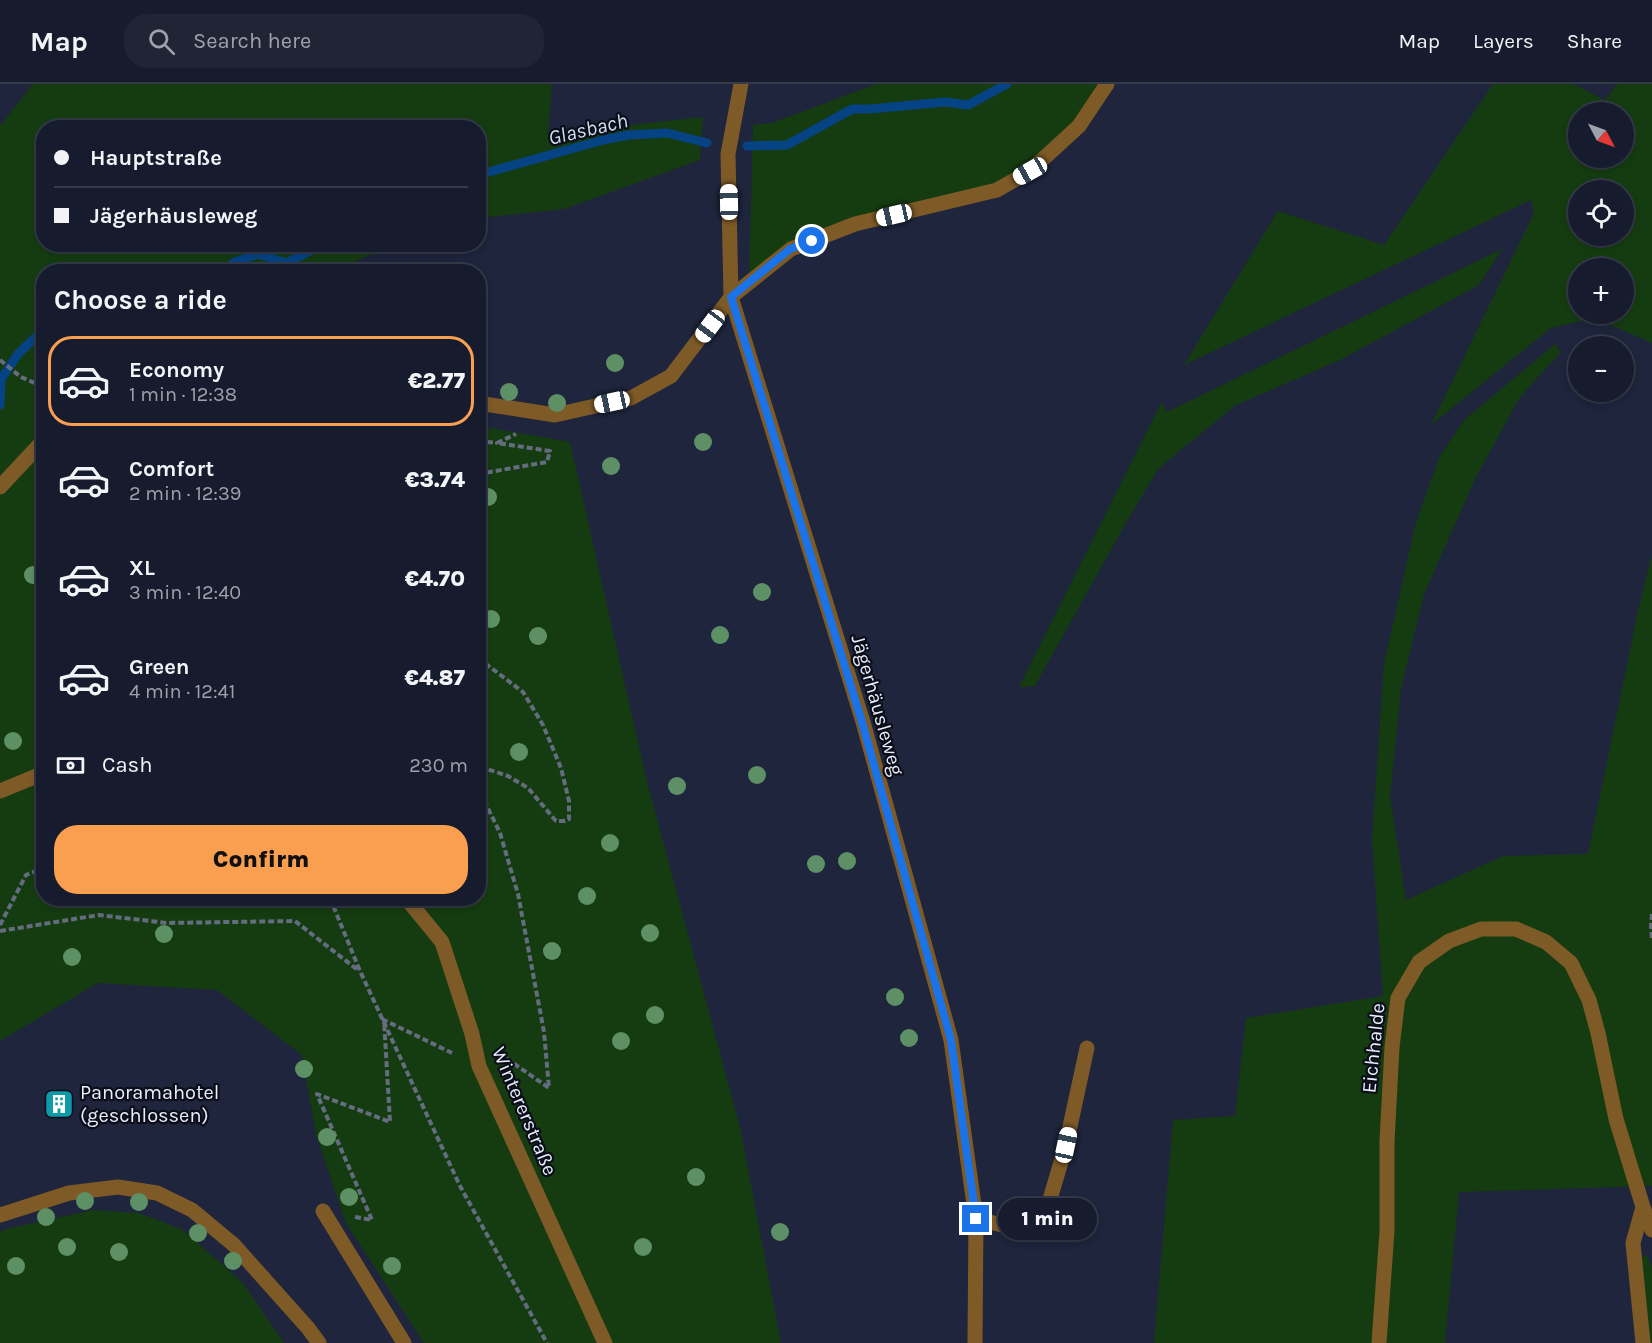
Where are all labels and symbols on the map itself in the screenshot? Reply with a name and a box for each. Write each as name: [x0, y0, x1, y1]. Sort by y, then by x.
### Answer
north arrow: [1568, 102, 1634, 168]
water label: Glasbach: [546, 108, 630, 150]
car: [1010, 154, 1050, 188]
car: [720, 184, 738, 220]
car: [874, 202, 914, 228]
route start: [798, 227, 825, 254]
car: [692, 306, 728, 346]
car: [593, 389, 631, 415]
street label: Jägerhäusleweg: [846, 632, 909, 778]
street label: Eichhalde: [1357, 1002, 1390, 1094]
street label: Wintererstraße: [487, 1044, 562, 1179]
place label: Panoramahotel (geschlossen): [80, 1081, 219, 1127]
building icon: Panoramahotel (geschlossen): [43, 1088, 75, 1120]
car: [1053, 1126, 1079, 1164]
callout: 1 min: [997, 1198, 1096, 1240]
route end: [962, 1205, 989, 1232]

